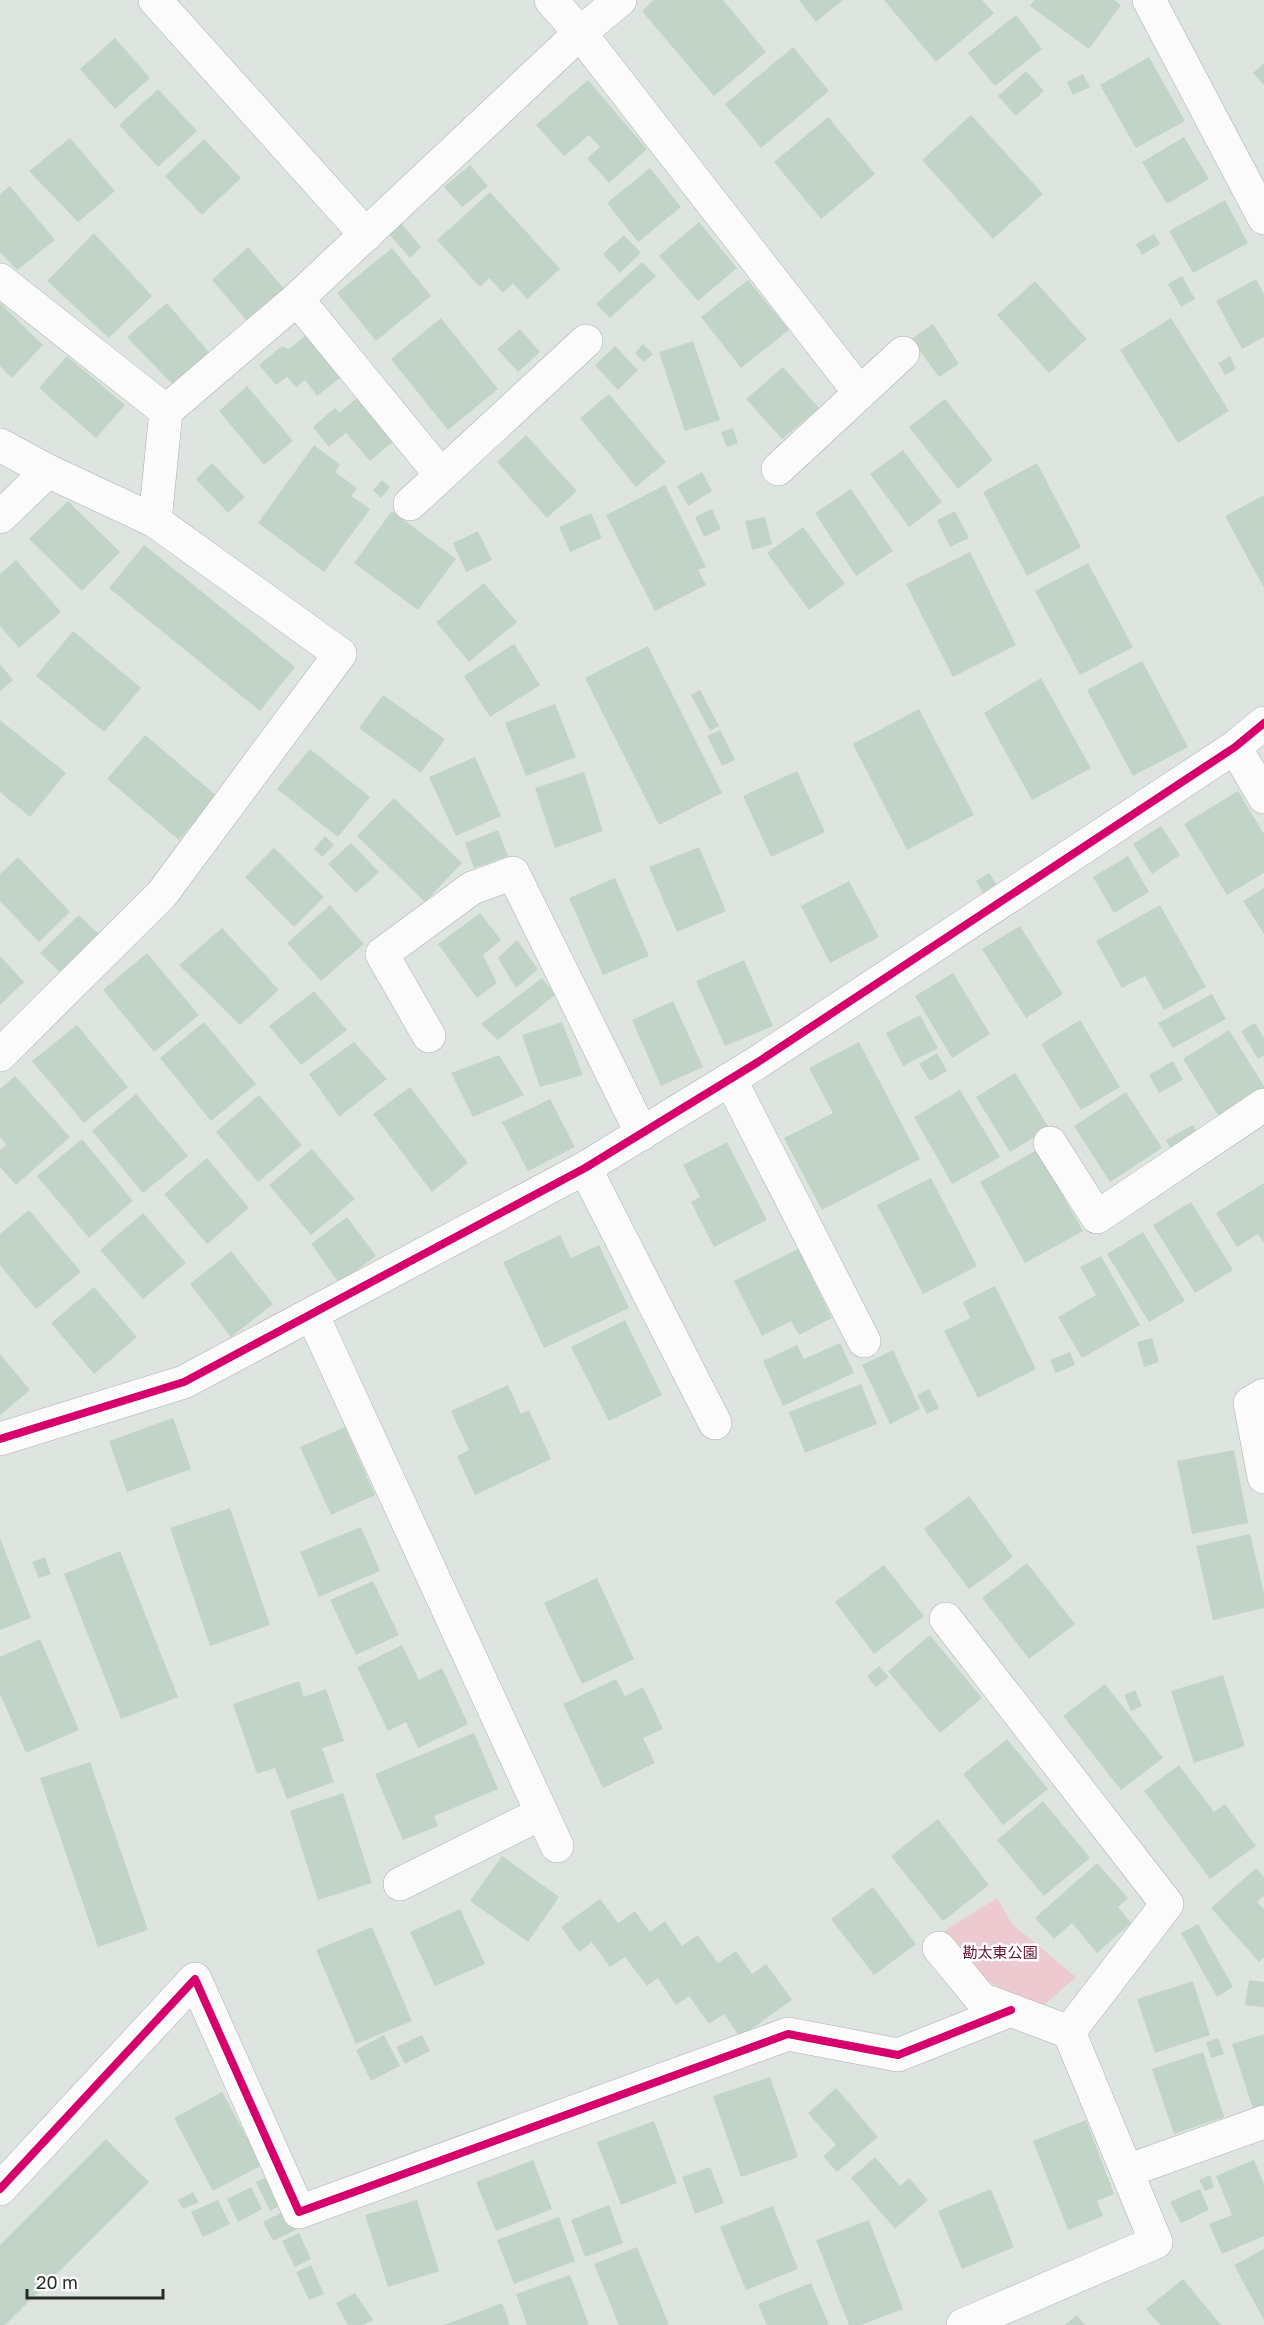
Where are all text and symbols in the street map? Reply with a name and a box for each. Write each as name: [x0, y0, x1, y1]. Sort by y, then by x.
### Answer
park label: 勘太東公園: [962, 1943, 1038, 1961]
scale bar: [27, 2262, 164, 2300]
text: 20 m: [36, 2271, 78, 2293]

